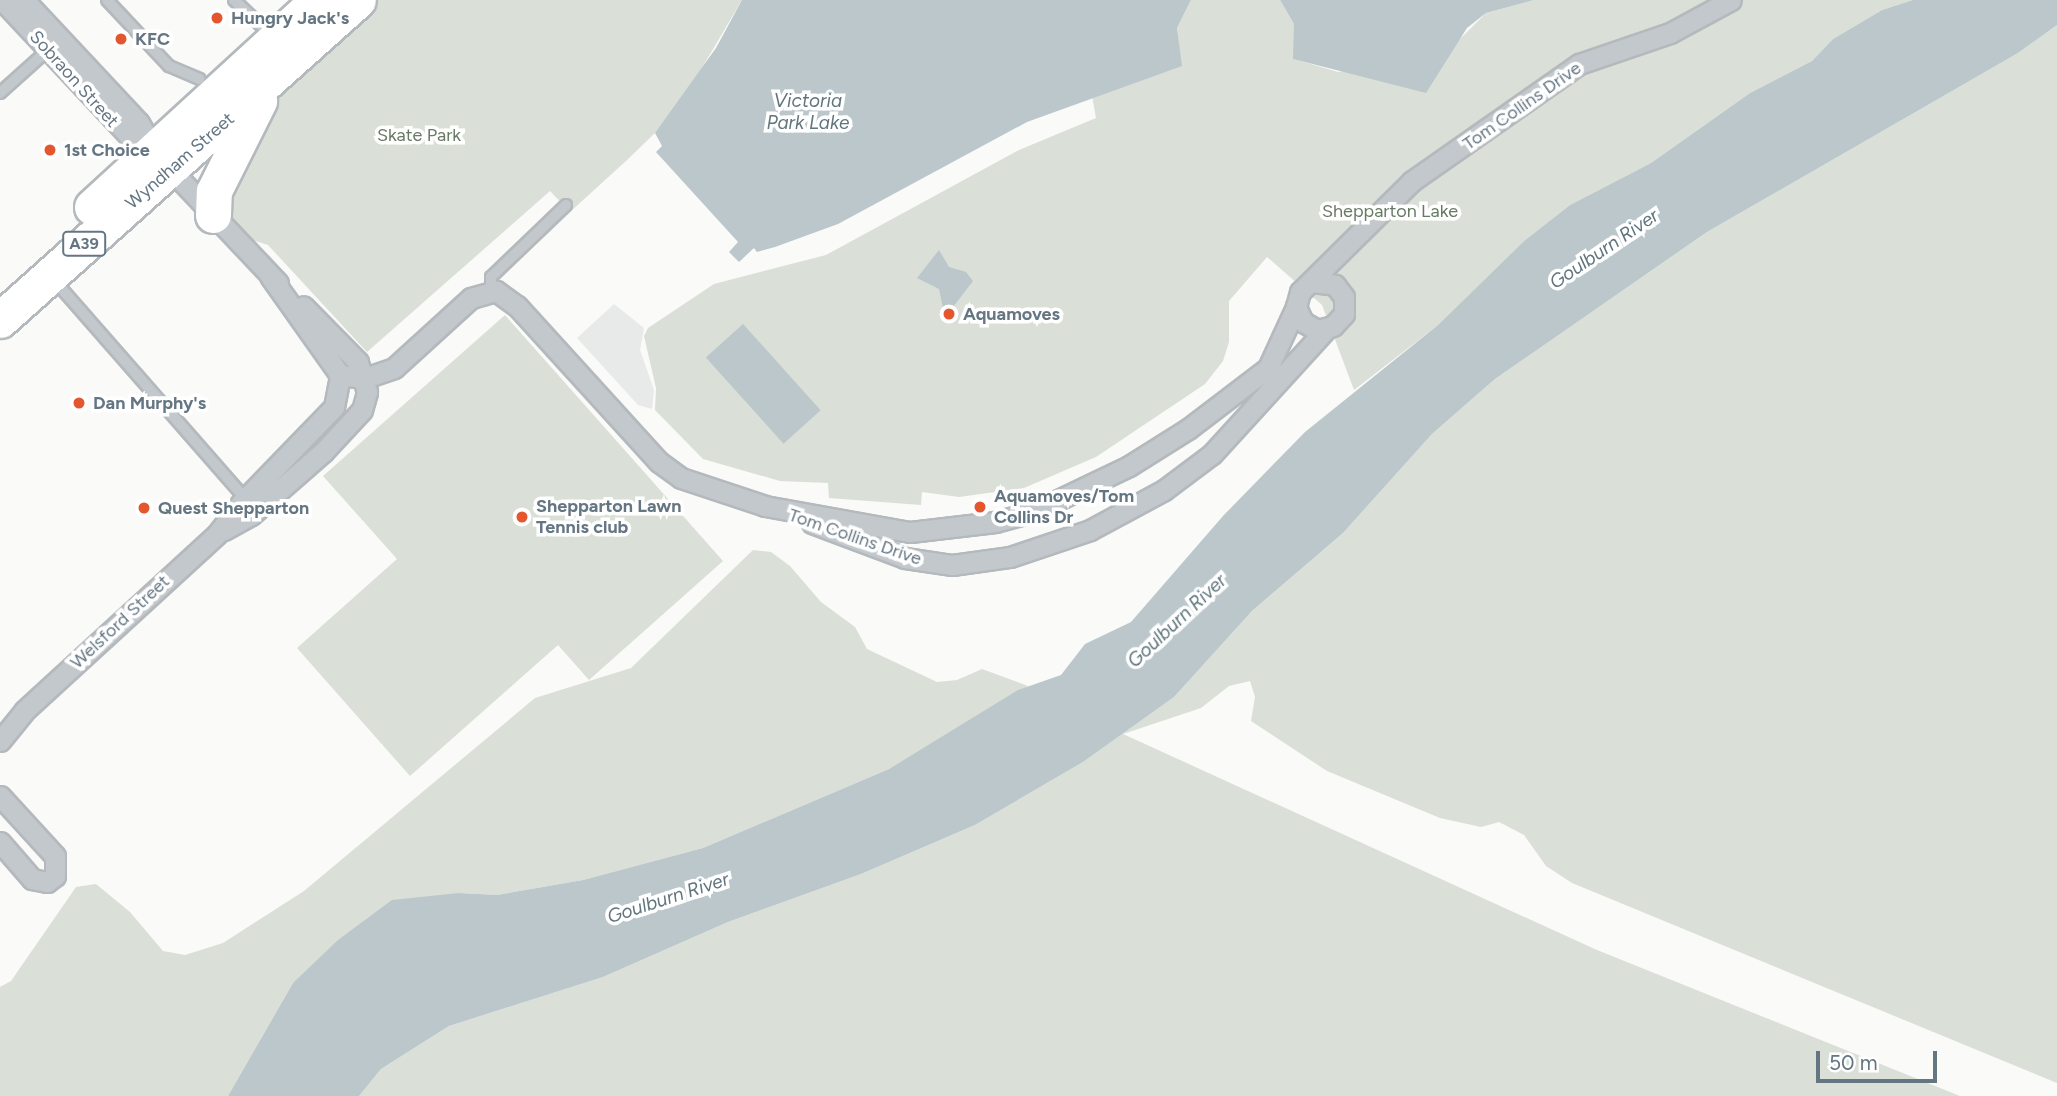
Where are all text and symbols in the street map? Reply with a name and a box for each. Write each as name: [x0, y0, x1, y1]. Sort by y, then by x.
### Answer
place label: Hungry Jack's: [231, 7, 349, 29]
marker: Hungry Jack's: [209, 10, 225, 26]
street label: Sobraon Street: [25, 26, 123, 132]
place label: KFC: [135, 28, 170, 50]
marker: KFC: [113, 31, 129, 47]
street label: Tom Collins Drive: [1459, 57, 1585, 155]
water label: Victoria Park Lake: [767, 90, 849, 134]
street label: Wyndham Street: [121, 108, 239, 214]
park label: Skate Park: [377, 124, 461, 146]
place label: 1st Choice: [64, 139, 150, 161]
marker: 1st Choice: [42, 142, 58, 158]
park label: Shepparton Lake: [1322, 200, 1458, 222]
water label: Goulburn River: [1545, 204, 1663, 294]
road number: A39: [61, 232, 107, 256]
place label: Aquamoves: [963, 303, 1060, 325]
marker: Aquamoves: [941, 306, 957, 322]
place label: Dan Murphy's: [93, 392, 206, 414]
marker: Dan Murphy's: [71, 395, 87, 411]
place label: Aquamoves/Tom Collins Dr: [994, 486, 1134, 528]
place label: Shepparton Lawn Tennis club: [536, 496, 682, 538]
place label: Quest Shepparton: [158, 497, 309, 519]
marker: Aquamoves/Tom Collins Dr: [972, 499, 988, 515]
marker: Quest Shepparton: [136, 500, 152, 516]
street label: Tom Collins Drive: [786, 504, 924, 570]
marker: Shepparton Lawn Tennis club: [514, 509, 530, 525]
water label: Goulburn River: [1123, 569, 1231, 673]
street label: Welsford Street: [66, 571, 174, 673]
water label: Goulburn River: [604, 868, 732, 928]
scale bar: [1819, 1036, 1940, 1080]
text: 50 m: [1829, 1050, 1878, 1075]

